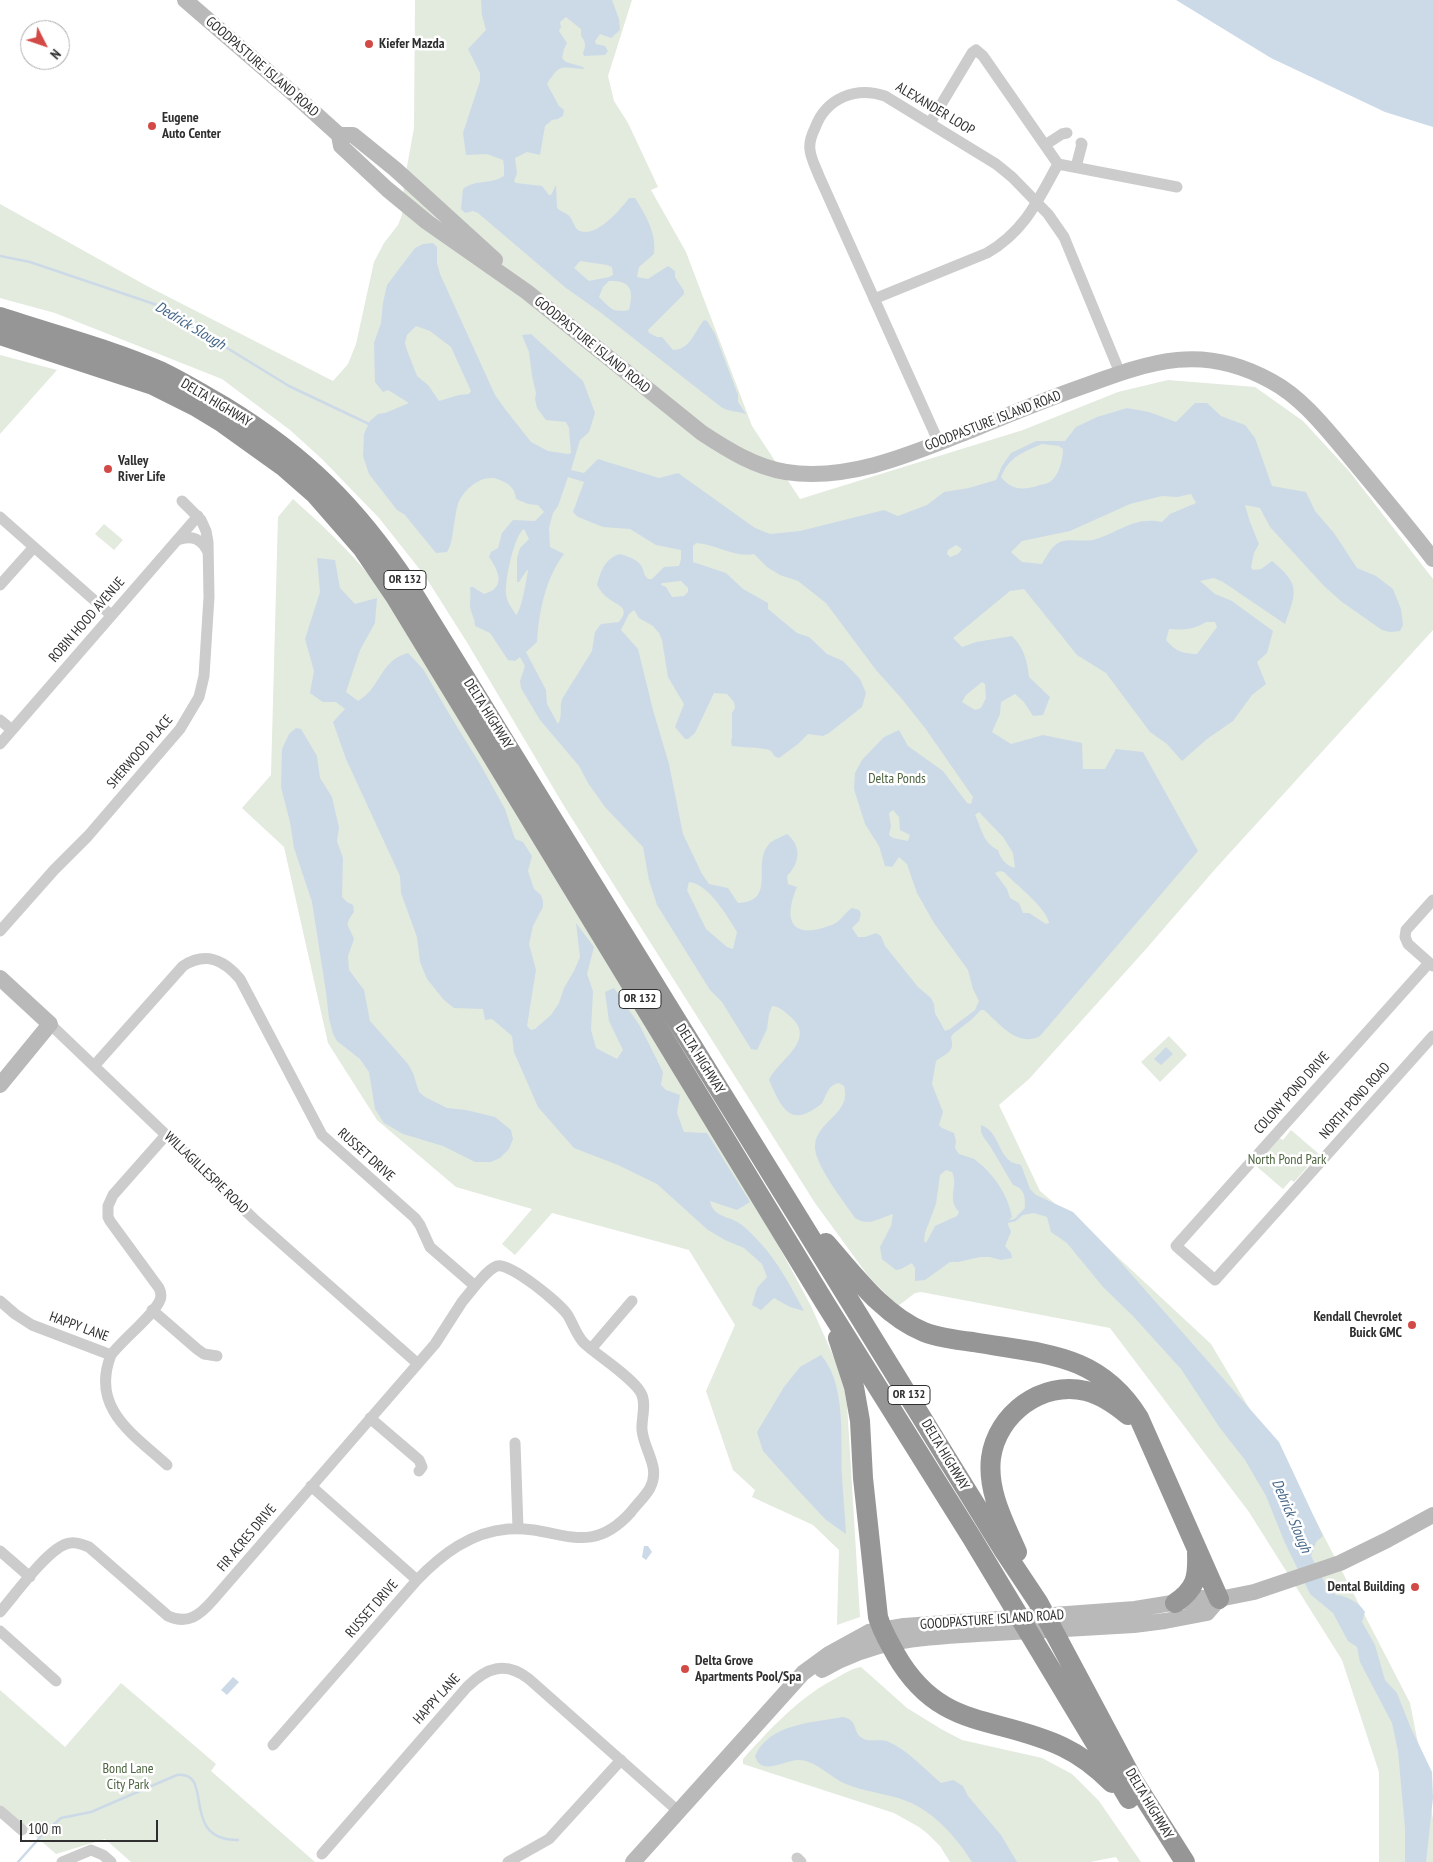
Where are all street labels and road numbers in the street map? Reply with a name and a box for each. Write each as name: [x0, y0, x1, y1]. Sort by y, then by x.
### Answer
street label: GOODPASTURE ISLAND ROAD: [202, 13, 322, 121]
street label: ALEXANDER LOOP: [893, 79, 977, 139]
street label: GOODPASTURE ISLAND ROAD: [531, 293, 653, 397]
street label: DELTA HIGHWAY: [178, 375, 254, 431]
street label: GOODPASTURE ISLAND ROAD: [923, 387, 1063, 455]
road number: OR 132: [384, 570, 426, 590]
street label: ROBIN HOOD AVENUE: [46, 574, 128, 666]
street label: DELTA HIGHWAY: [460, 676, 516, 752]
street label: SHERWOOD PLACE: [104, 712, 176, 792]
road number: OR 132: [619, 990, 661, 1009]
street label: DELTA HIGHWAY: [672, 1021, 728, 1097]
street label: COLONY POND DRIVE: [1251, 1048, 1333, 1138]
street label: NORTH POND ROAD: [1316, 1059, 1394, 1143]
street label: RUSSET DRIVE: [334, 1125, 398, 1185]
street label: WILLAGILLESPIE ROAD: [160, 1129, 252, 1217]
street label: HAPPY LANE: [47, 1309, 111, 1345]
road number: OR 132: [888, 1386, 930, 1404]
street label: DELTA HIGHWAY: [917, 1417, 973, 1493]
street label: FIR ACRES DRIVE: [214, 1501, 280, 1575]
street label: RUSSET DRIVE: [342, 1577, 402, 1641]
street label: GOODPASTURE ISLAND ROAD: [919, 1607, 1065, 1633]
street label: HAPPY LANE: [410, 1670, 464, 1728]
street label: DELTA HIGHWAY: [1121, 1766, 1177, 1842]

